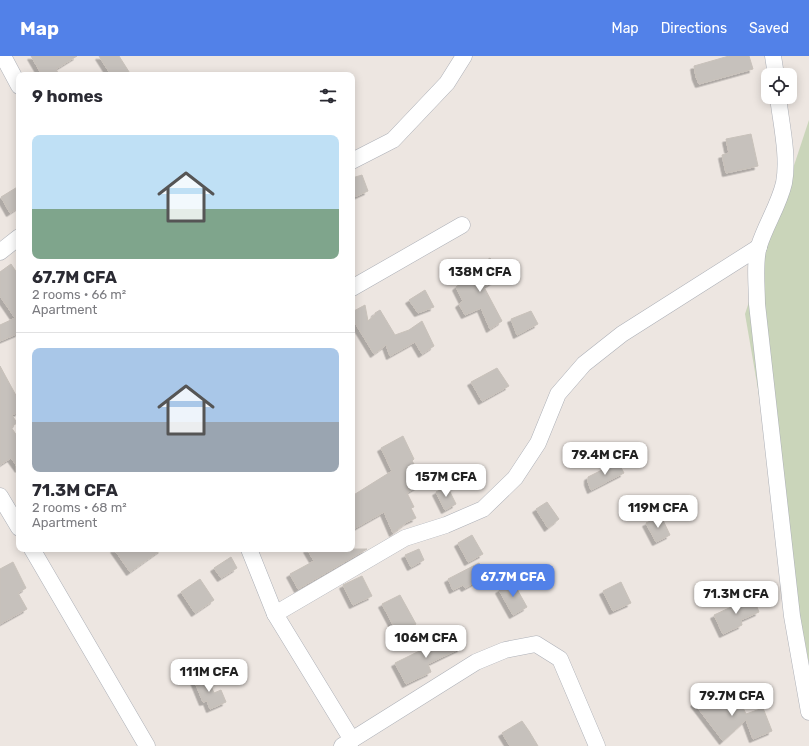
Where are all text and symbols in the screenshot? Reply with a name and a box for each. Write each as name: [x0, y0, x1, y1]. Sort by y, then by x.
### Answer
text: Map: [20, 17, 59, 40]
text: Map: [612, 20, 639, 37]
text: Directions: [661, 20, 727, 37]
text: Saved: [749, 20, 789, 37]
map controls: [761, 68, 797, 104]
button: locate: [761, 68, 797, 104]
icon: filters: [317, 85, 339, 107]
text: 9 homes: [32, 86, 103, 106]
icon: home: [150, 161, 222, 233]
pin: 138M CFA: [439, 259, 521, 293]
text: 138M CFA: [448, 264, 512, 279]
text: 67.7M CFA: [32, 267, 117, 287]
text: 2 rooms · 66 m²: [32, 287, 126, 302]
text: Apartment: [32, 302, 97, 317]
icon: home: [150, 374, 222, 446]
pin: 79.4M CFA: [559, 442, 651, 476]
text: 79.4M CFA: [571, 447, 639, 462]
pin: 157M CFA: [405, 464, 487, 498]
text: 157M CFA: [415, 469, 477, 484]
text: 71.3M CFA: [32, 480, 118, 500]
pin: 119M CFA: [617, 495, 699, 529]
text: 2 rooms · 68 m²: [32, 500, 127, 515]
text: 119M CFA: [628, 500, 688, 515]
text: Apartment: [32, 515, 97, 530]
pin: 67.7M CFA: [467, 564, 559, 598]
text: 67.7M CFA: [481, 569, 545, 584]
pin: 71.3M CFA: [690, 581, 782, 615]
text: 71.3M CFA: [703, 586, 769, 601]
pin: 106M CFA: [385, 625, 467, 659]
text: 106M CFA: [394, 630, 458, 645]
pin: 111M CFA: [168, 659, 250, 693]
text: 111M CFA: [180, 664, 238, 679]
pin: 79.7M CFA: [686, 683, 778, 717]
text: 79.7M CFA: [699, 688, 765, 703]

